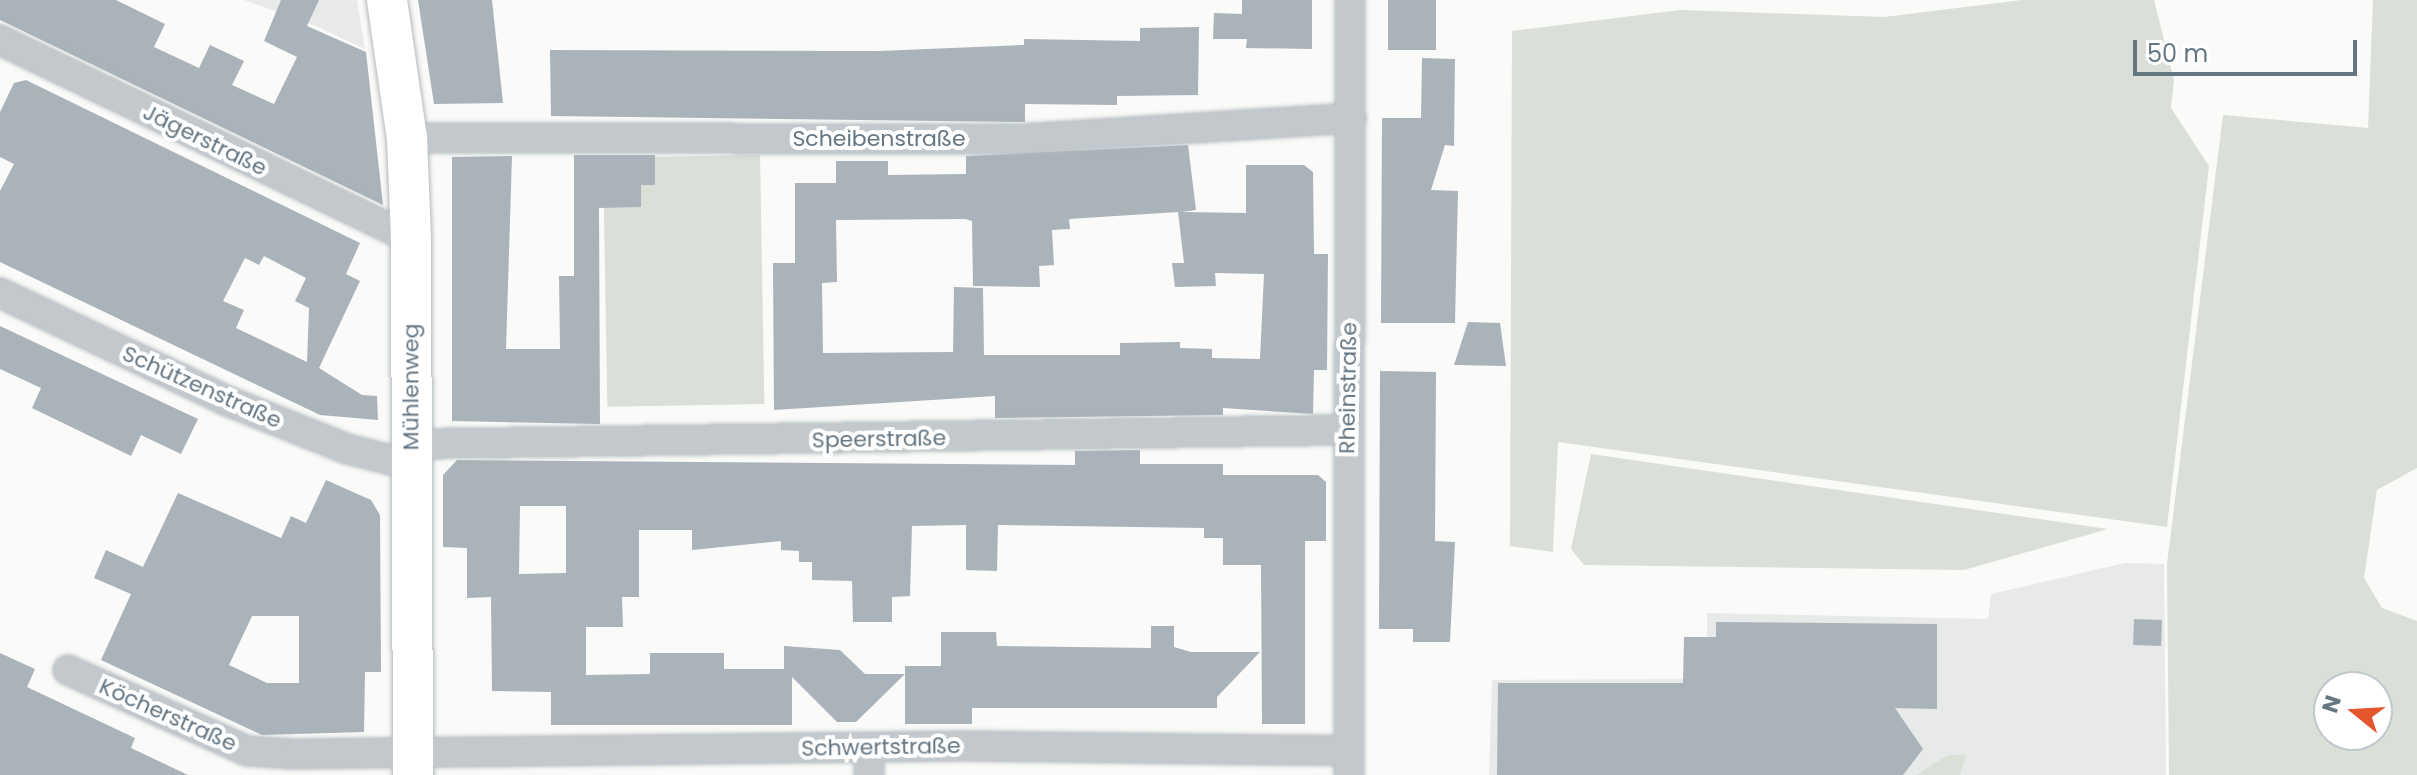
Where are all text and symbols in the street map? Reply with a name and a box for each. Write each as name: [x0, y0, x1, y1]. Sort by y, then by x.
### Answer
scale bar: [2137, 24, 2361, 74]
text: 50 m: [2147, 37, 2208, 70]
street label: Jägerstraße: [139, 99, 271, 181]
street label: Scheibenstraße: [792, 126, 966, 152]
street label: Rheinstraße: [1334, 322, 1362, 454]
street label: Mühlenweg: [398, 324, 424, 450]
street label: Schützenstraße: [118, 340, 286, 434]
street label: Speerstraße: [812, 425, 946, 453]
north arrow: [2313, 671, 2393, 751]
street label: Köcherstraße: [95, 673, 241, 757]
text: N: [2314, 691, 2349, 717]
street label: Schwertstraße: [801, 732, 961, 762]

